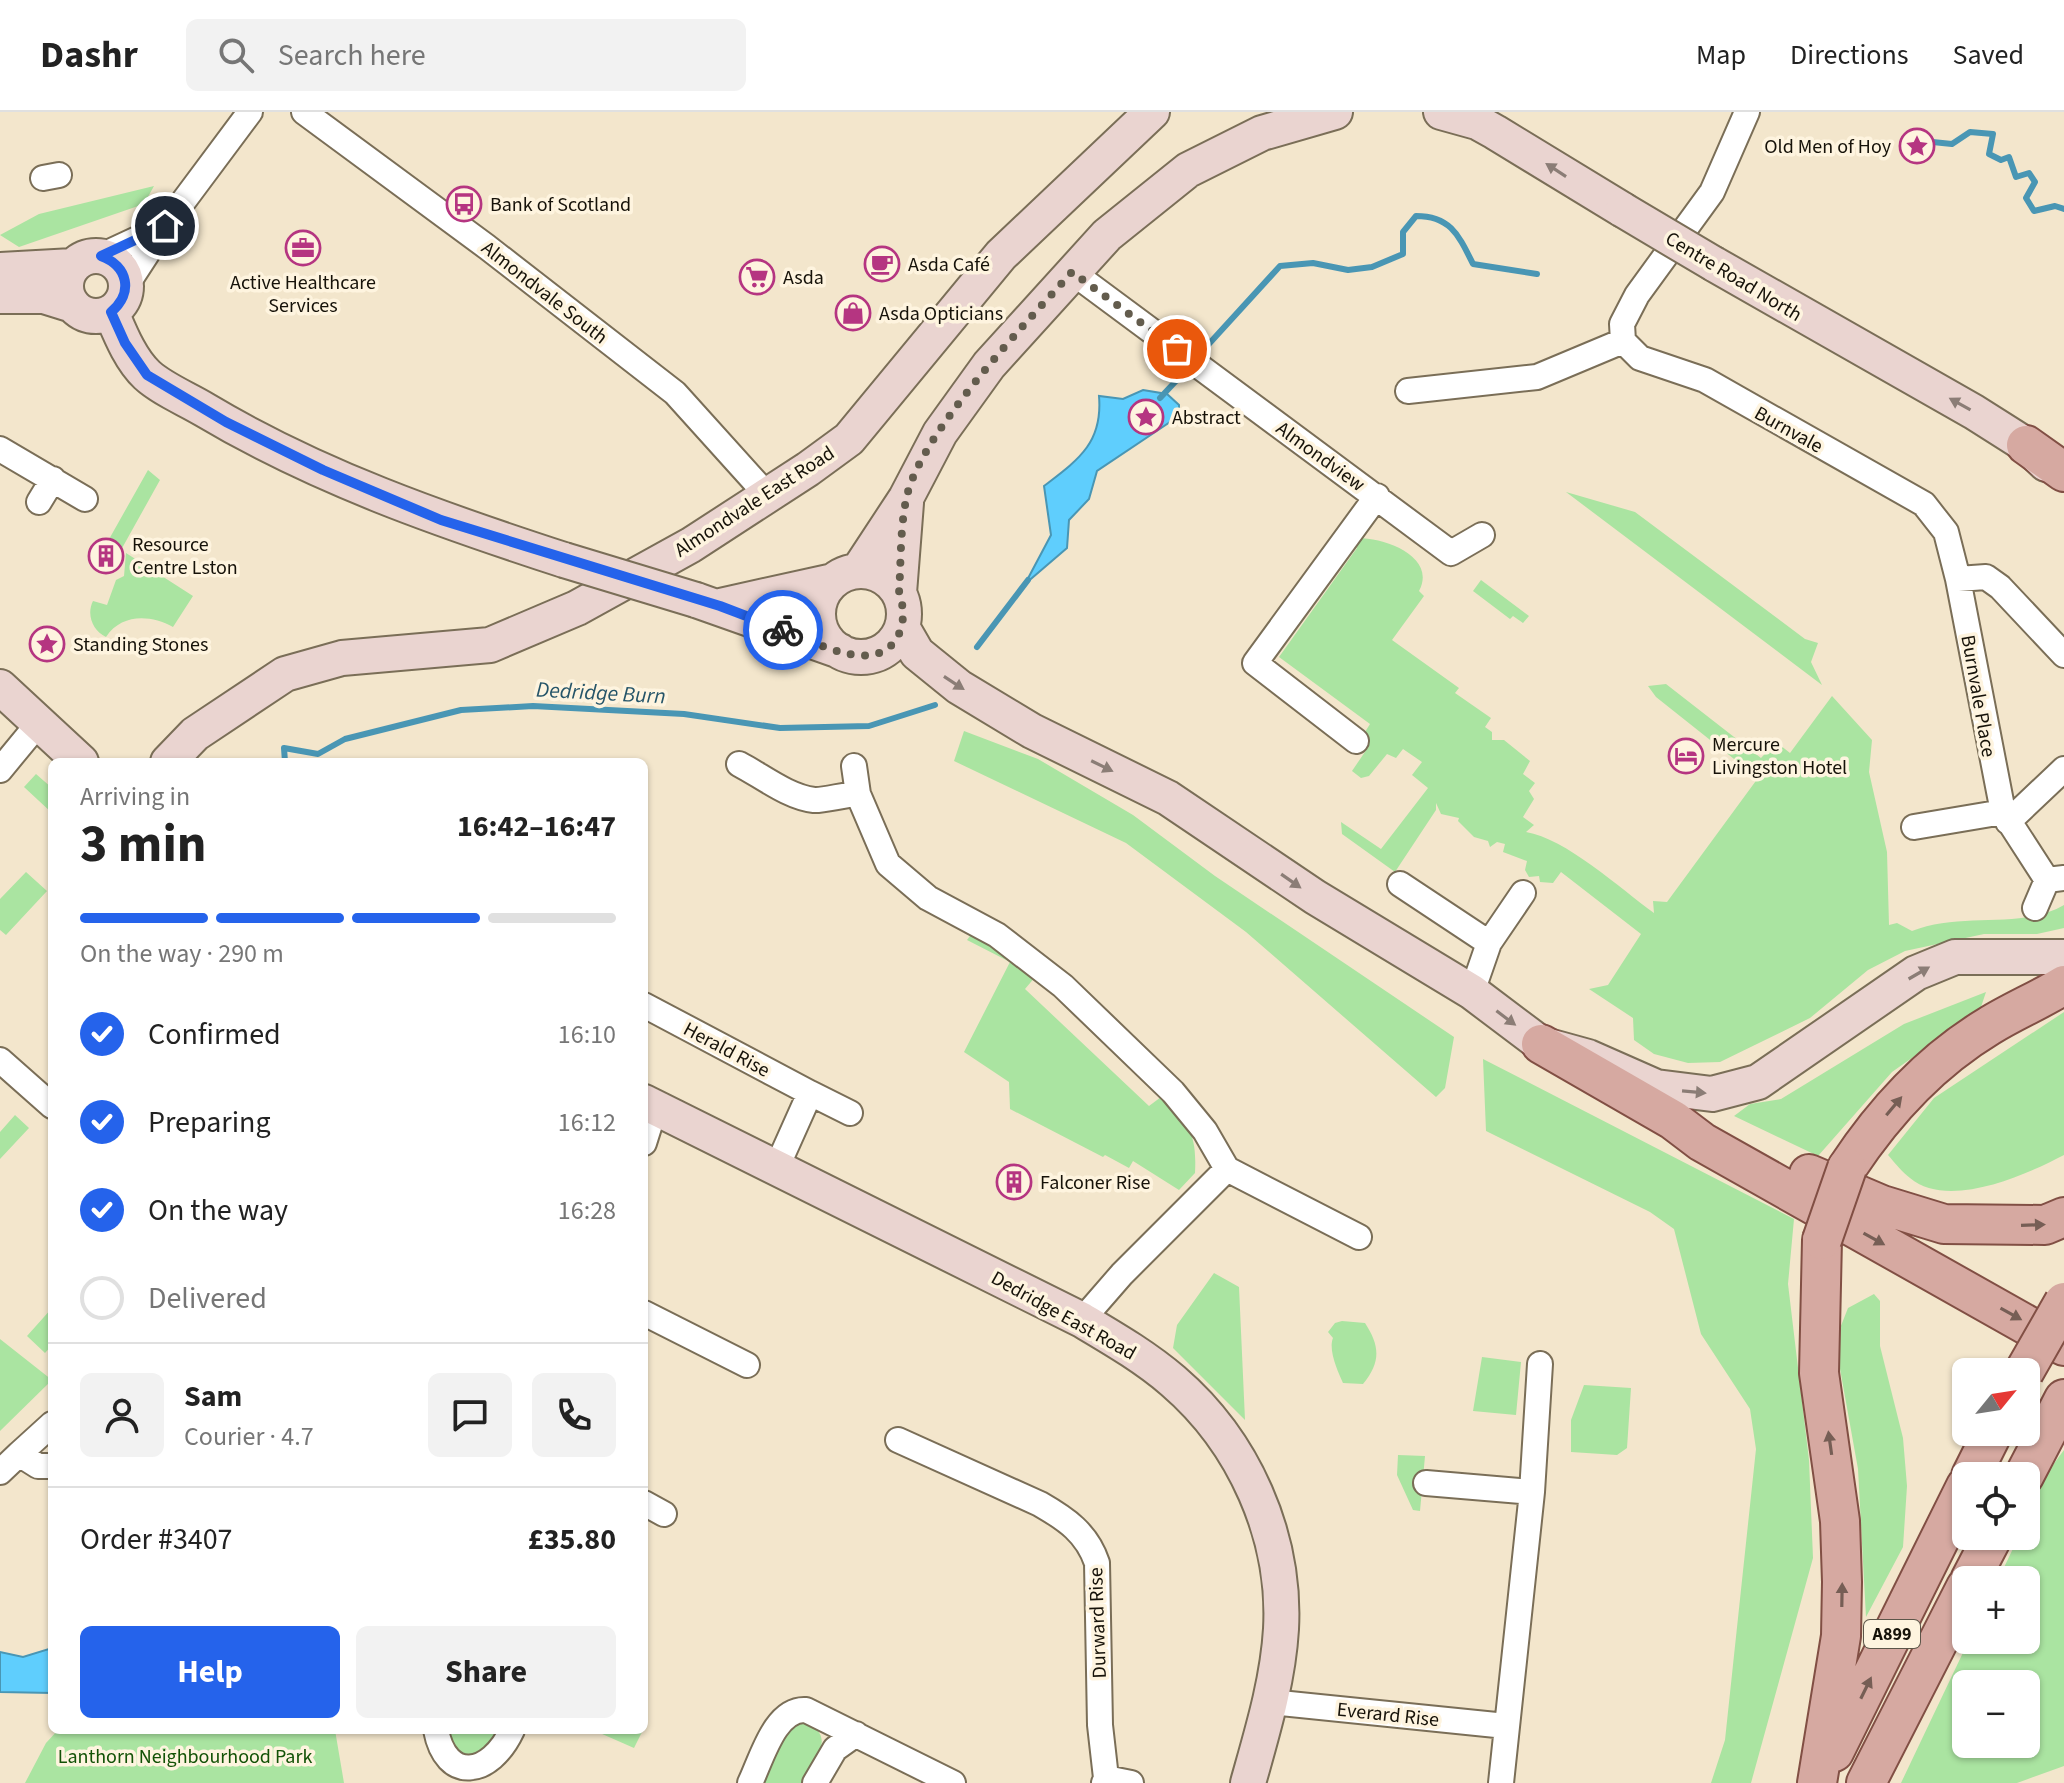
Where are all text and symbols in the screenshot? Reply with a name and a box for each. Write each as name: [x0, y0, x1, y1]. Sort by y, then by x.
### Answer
search box: [186, 19, 746, 91]
text: Dashr: [40, 28, 138, 82]
icon: search: [214, 33, 258, 77]
text: Search here: [278, 34, 426, 77]
text: Map: [1696, 35, 1746, 75]
text: Directions: [1790, 35, 1909, 75]
text: Saved: [1953, 35, 2024, 75]
place icon: Old Men of Hoy: [1898, 127, 1936, 165]
place label: Old Men of Hoy: [1764, 133, 1892, 161]
one-way arrow: [1546, 163, 1567, 178]
bus stop icon: Bank of Scotland: [445, 185, 483, 223]
place label: Bank of Scotland: [490, 191, 631, 219]
pin: [131, 192, 199, 260]
icon: home: [143, 204, 187, 248]
street label: Centre Road North: [1660, 225, 1807, 329]
office icon: Active Healthcare Services: [284, 229, 322, 267]
street label: Almondvale South: [475, 235, 613, 351]
cafe icon: Asda Café: [863, 245, 901, 283]
place label: Asda Café: [908, 251, 990, 279]
supermarket icon: Asda: [738, 258, 776, 296]
place label: Asda: [783, 264, 824, 292]
place label: Active Healthcare Services: [230, 269, 376, 320]
shop icon: Asda Opticians: [834, 294, 872, 332]
place label: Asda Opticians: [879, 300, 1003, 328]
pin: [1143, 315, 1211, 383]
icon: bag: [1155, 327, 1199, 371]
place icon: Abstract: [1127, 398, 1165, 436]
one-way arrow: [1948, 398, 1971, 411]
street label: Burnvale: [1749, 400, 1828, 460]
place label: Abstract: [1172, 404, 1241, 432]
street label: Almondview: [1270, 415, 1371, 499]
street label: Almondvale East Road: [669, 440, 840, 564]
place label: Resource Centre Lston: [132, 531, 238, 582]
building icon: Resource Centre Lston: [87, 537, 125, 575]
courier: [743, 590, 823, 670]
icon: bike: [761, 608, 805, 652]
place icon: Standing Stones: [28, 625, 66, 663]
place label: Standing Stones: [73, 631, 208, 659]
street label: Burnvale Place: [1953, 633, 2003, 760]
water label: Dedridge Burn: [535, 674, 667, 712]
one-way arrow: [944, 675, 965, 690]
place label: Mercure Livingston Hotel: [1712, 731, 1847, 782]
hotel icon: Mercure Livingston Hotel: [1667, 737, 1705, 775]
one-way arrow: [1091, 759, 1114, 772]
text: Arriving in: [80, 778, 190, 815]
text: 16:42–16:47: [457, 805, 616, 848]
text: 3 min: [80, 808, 207, 882]
one-way arrow: [1280, 873, 1302, 888]
text: On the way · 290 m: [80, 935, 284, 972]
one-way arrow: [1908, 966, 1930, 980]
one-way arrow: [1495, 1010, 1517, 1026]
icon: check: [80, 1012, 124, 1056]
text: Confirmed: [148, 1013, 281, 1056]
street label: Herald Rise: [678, 1015, 775, 1084]
text: 16:10: [558, 1016, 616, 1053]
one-way arrow: [1682, 1086, 1707, 1099]
one-way arrow: [1885, 1096, 1902, 1116]
icon: check: [80, 1100, 124, 1144]
text: Preparing: [148, 1101, 271, 1144]
text: 16:12: [558, 1104, 616, 1141]
building icon: Falconer Rise: [995, 1163, 1033, 1201]
place label: Falconer Rise: [1040, 1169, 1150, 1197]
icon: check: [80, 1188, 124, 1232]
text: On the way: [148, 1189, 288, 1232]
text: 16:28: [558, 1192, 616, 1229]
one-way arrow: [2021, 1219, 2046, 1231]
one-way arrow: [1862, 1232, 1885, 1245]
street label: Dedridge East Road: [986, 1264, 1141, 1367]
text: Delivered: [148, 1277, 267, 1320]
one-way arrow: [2000, 1307, 2022, 1321]
north arrow: [1952, 1358, 2040, 1446]
map controls: [1952, 1358, 2040, 1758]
button: person: [80, 1373, 164, 1457]
button: chat: [428, 1373, 512, 1457]
button: phone: [532, 1373, 616, 1457]
text: Sam: [184, 1375, 242, 1418]
text: Courier · 4.7: [184, 1418, 314, 1455]
one-way arrow: [1823, 1431, 1836, 1456]
button: locate: [1952, 1462, 2040, 1550]
text: Order #3407: [80, 1518, 233, 1561]
text: £35.80: [528, 1518, 616, 1561]
button: +: [1952, 1566, 2040, 1654]
street label: Durward Rise: [1082, 1567, 1114, 1679]
one-way arrow: [1835, 1582, 1848, 1607]
road number: A899: [1864, 1620, 1920, 1648]
button: Help: [80, 1626, 340, 1718]
button: Share: [356, 1626, 616, 1718]
button: −: [1952, 1670, 2040, 1758]
one-way arrow: [1859, 1676, 1873, 1699]
street label: Everard Rise: [1335, 1696, 1440, 1734]
park label: Lanthorn Neighbourhood Park: [58, 1743, 312, 1771]

